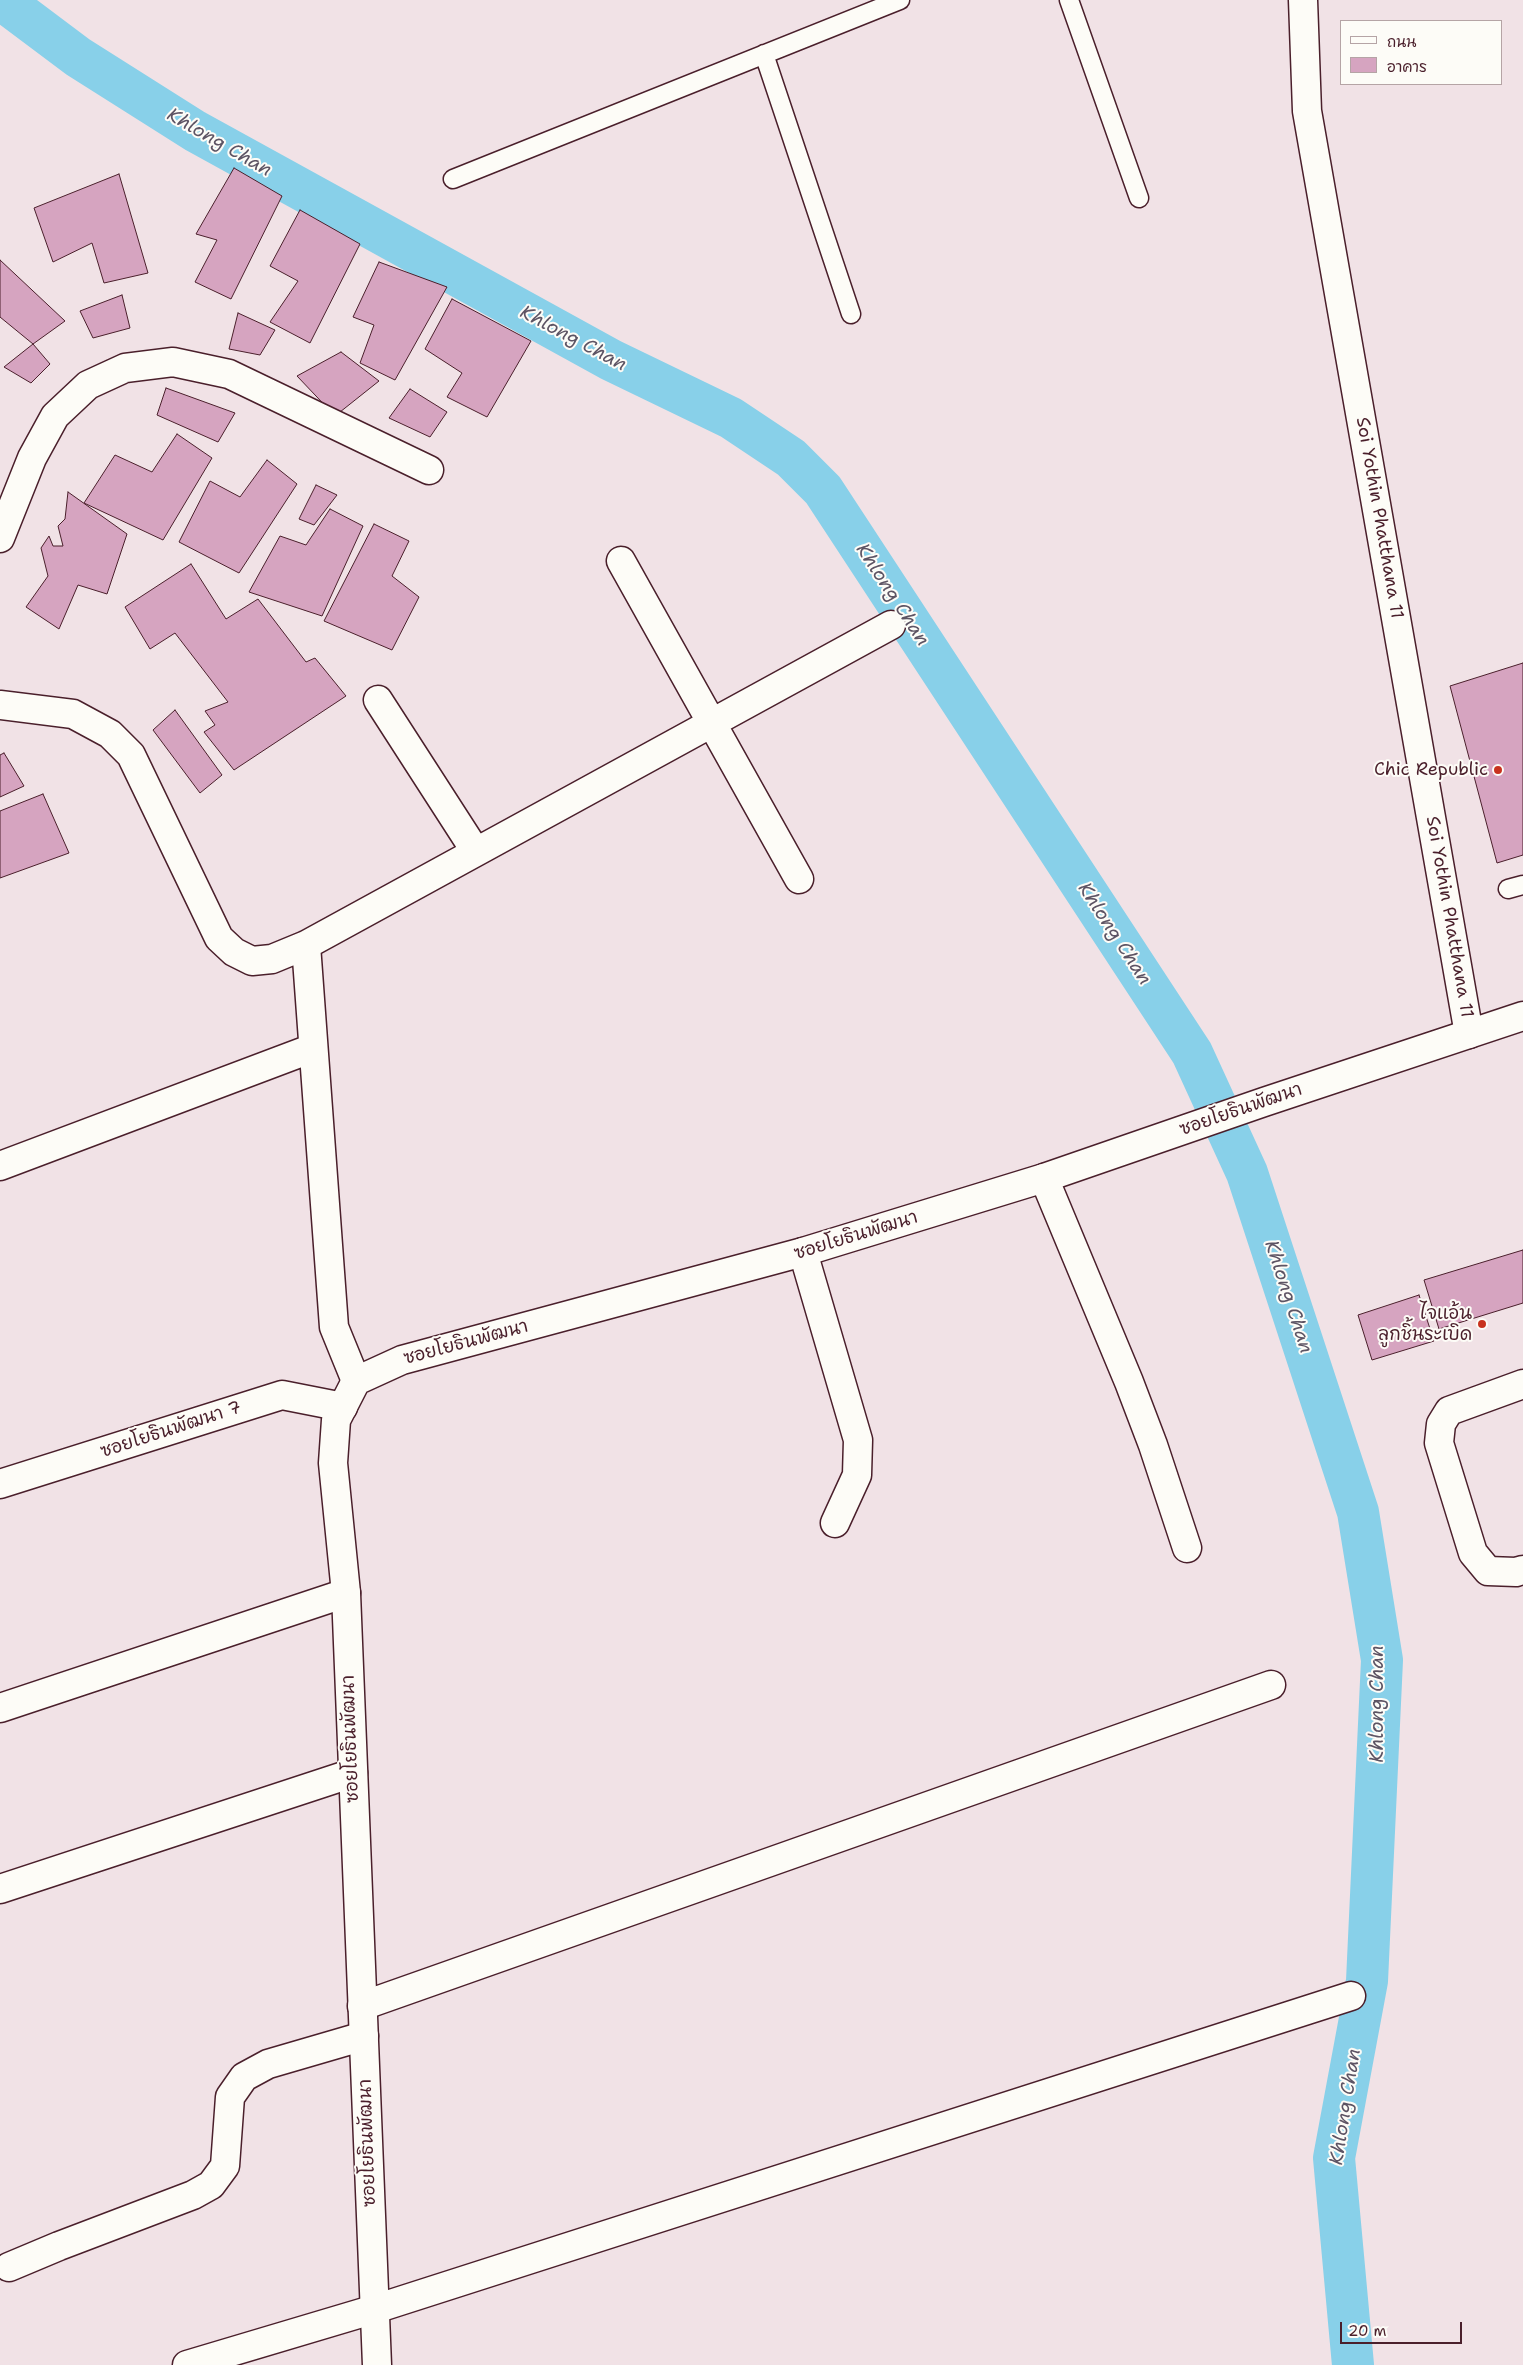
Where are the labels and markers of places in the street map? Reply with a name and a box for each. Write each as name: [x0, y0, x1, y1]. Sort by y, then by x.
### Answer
place label: Chic Republic: [1374, 759, 1488, 781]
marker: Chic Republic: [1492, 764, 1504, 776]
place label: ไจแอ้น ลูกชิ้นระเบิด: [1378, 1303, 1472, 1346]
marker: ไจแอ้น ลูกชิ้นระเบิด: [1476, 1318, 1488, 1330]

